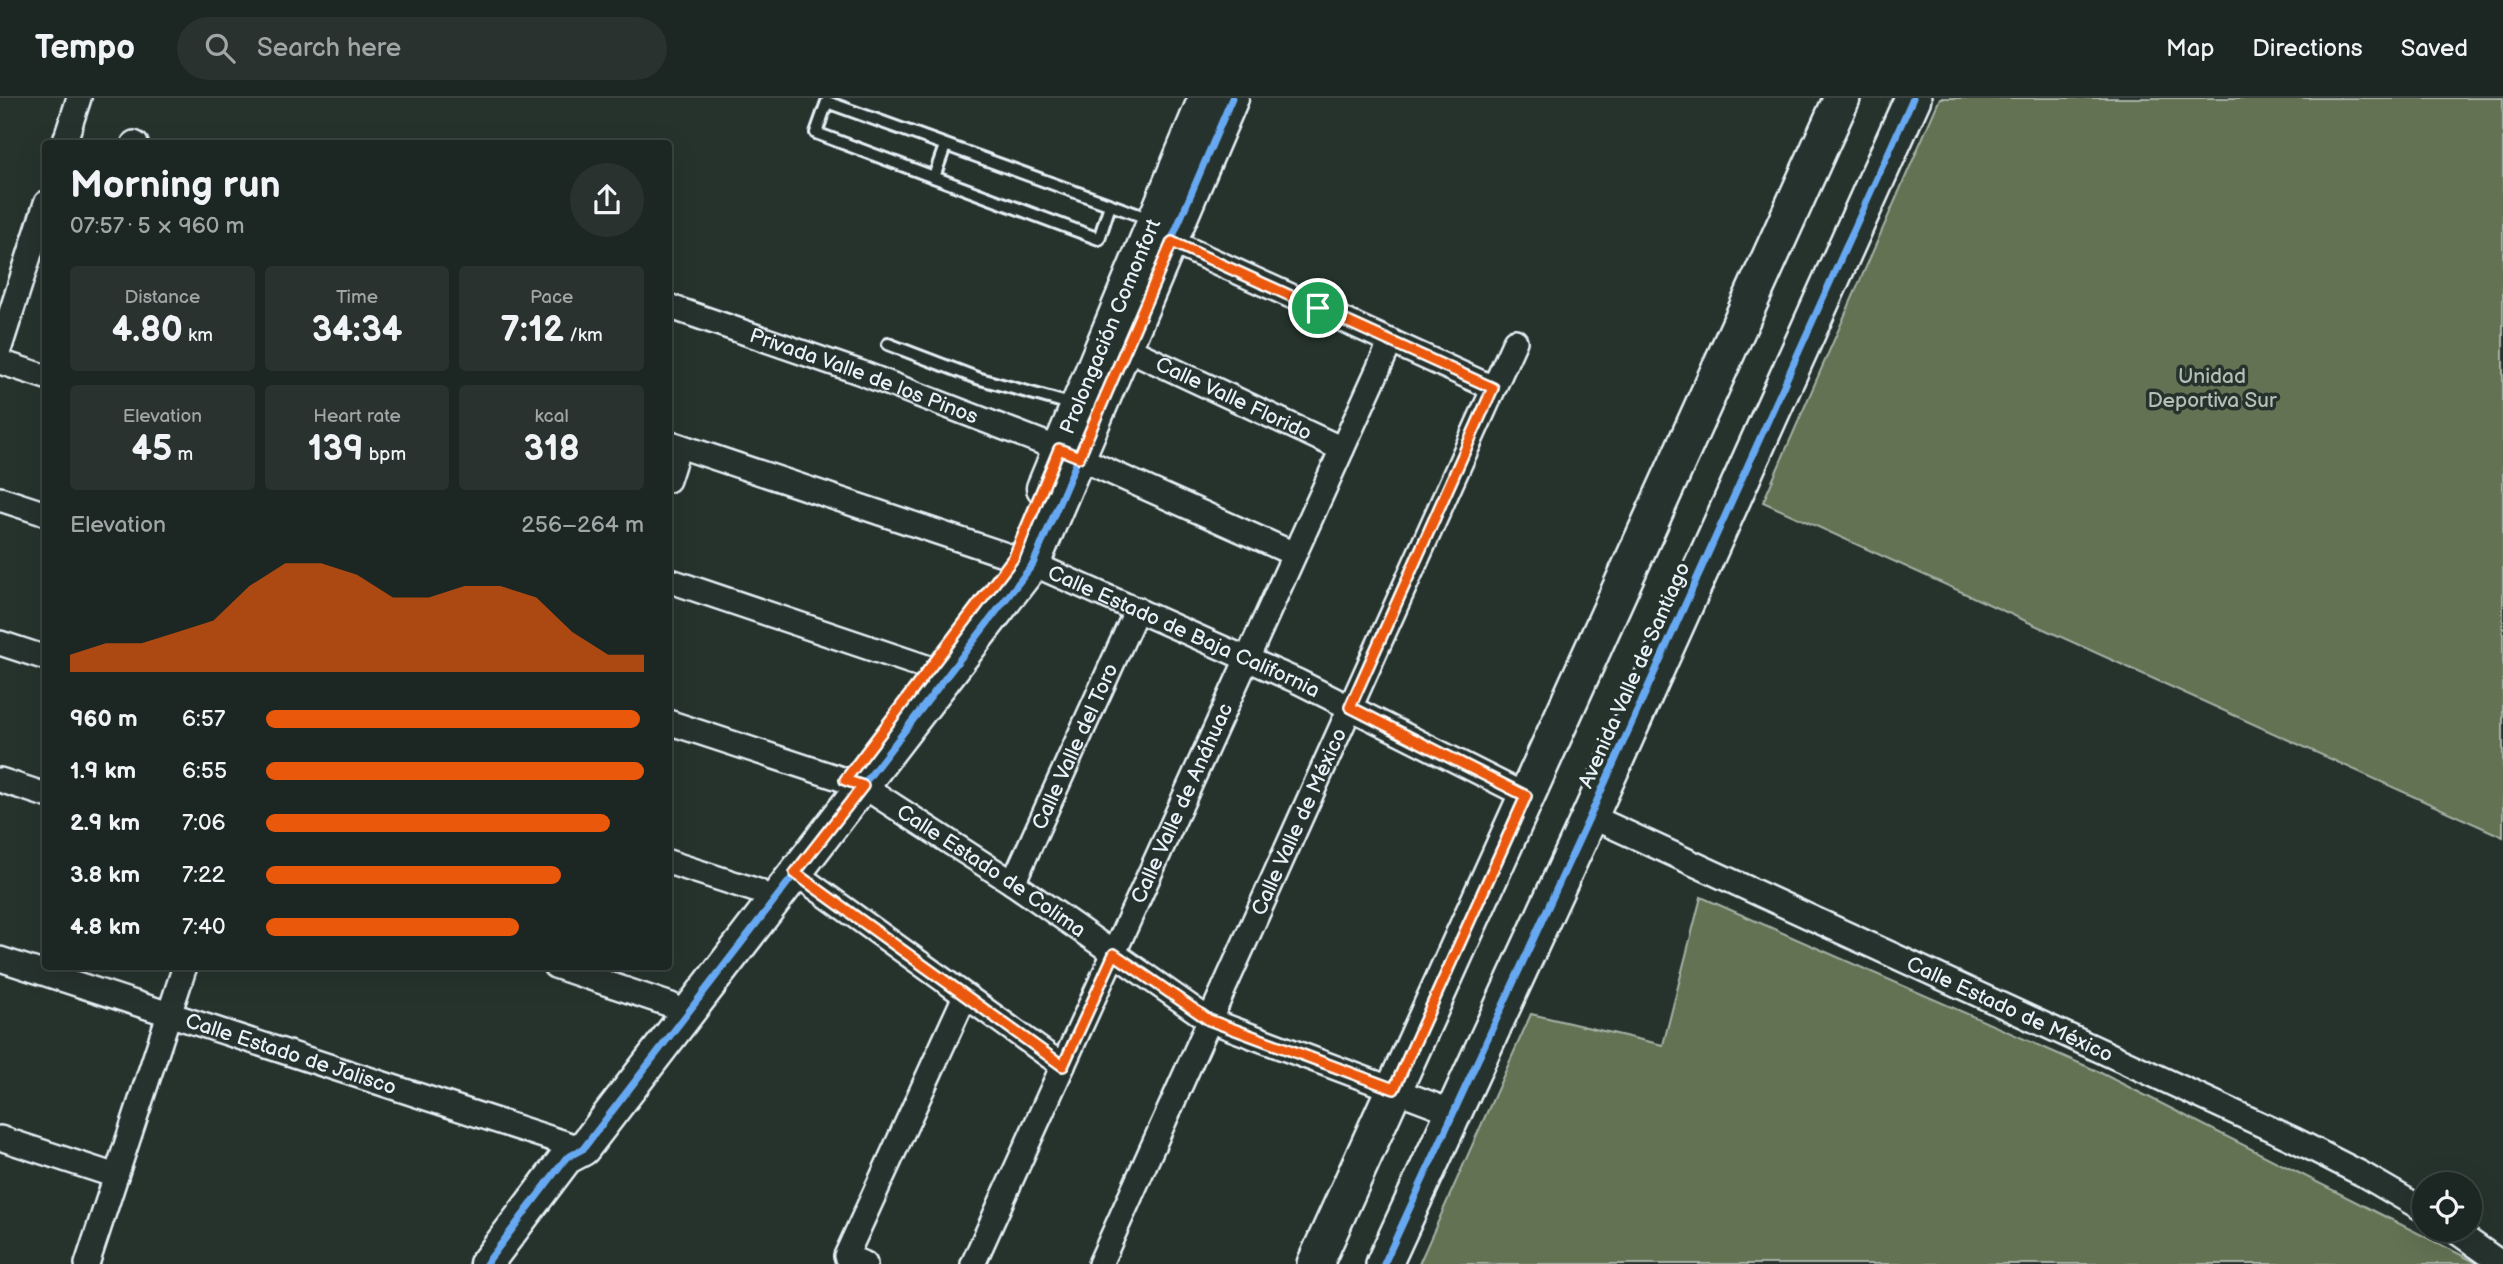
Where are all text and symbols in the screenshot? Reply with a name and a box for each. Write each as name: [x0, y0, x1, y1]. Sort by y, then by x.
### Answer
search box: [177, 17, 667, 80]
text: Tempo: [35, 28, 135, 68]
icon: search: [201, 29, 239, 67]
text: Search here: [257, 33, 401, 64]
text: Map: [2166, 34, 2214, 63]
text: Directions: [2252, 34, 2363, 63]
text: Saved: [2401, 34, 2468, 63]
text: Morning run: [70, 163, 281, 208]
button: share: [570, 163, 644, 237]
text: 07:57 · 5 × 960 m: [70, 212, 245, 240]
street label: Prolongación Comonfort: [1055, 215, 1167, 438]
pin: [1288, 278, 1348, 338]
text: Distance: [124, 286, 200, 309]
text: Time: [336, 286, 378, 309]
text: Pace: [530, 286, 573, 309]
icon: arrive: [1299, 289, 1337, 327]
text: 4.80: [112, 309, 183, 352]
text: 34:34: [312, 309, 402, 352]
text: 7:12: [501, 309, 564, 352]
street label: Privada Valle de los Pinos: [746, 323, 981, 430]
text: km: [183, 324, 213, 347]
text: /km: [564, 324, 603, 347]
street label: Calle Valle Florido: [1151, 352, 1316, 446]
park label: Unidad Deportiva Sur: [2148, 364, 2277, 413]
text: Elevation: [123, 405, 202, 428]
text: Heart rate: [313, 405, 401, 428]
text: kcal: [535, 405, 569, 428]
text: 45: [132, 428, 172, 471]
text: 139: [308, 428, 364, 471]
text: 318: [524, 428, 580, 471]
text: m: [172, 443, 193, 466]
text: bpm: [364, 443, 406, 466]
text: Elevation: [70, 511, 166, 539]
text: 256–264 m: [521, 511, 644, 539]
street label: Avenida Valle de Santiago: [1573, 558, 1696, 792]
street label: Calle Estado de Baja California: [1044, 560, 1324, 703]
street label: Calle Valle del Toro: [1027, 659, 1124, 834]
street label: Calle Valle de Anáhuac: [1126, 699, 1238, 907]
text: 960 m: [70, 705, 138, 733]
text: 6:57: [182, 705, 225, 733]
street label: Calle Valle de México: [1246, 724, 1352, 919]
text: 1.9 km: [70, 757, 136, 785]
text: 6:55: [182, 757, 227, 785]
street label: Calle Estado de Colima: [892, 799, 1090, 943]
text: 2.9 km: [70, 809, 140, 837]
text: 7:06: [182, 809, 226, 837]
text: 3.8 km: [70, 861, 140, 889]
text: 7:22: [182, 861, 225, 889]
text: 4.8 km: [70, 913, 140, 941]
text: 7:40: [182, 913, 226, 941]
street label: Calle Estado de México: [1902, 951, 2117, 1068]
street label: Calle Estado de Jalisco: [182, 1008, 400, 1100]
map controls: [2412, 1172, 2482, 1242]
button: locate: [2412, 1172, 2482, 1242]

